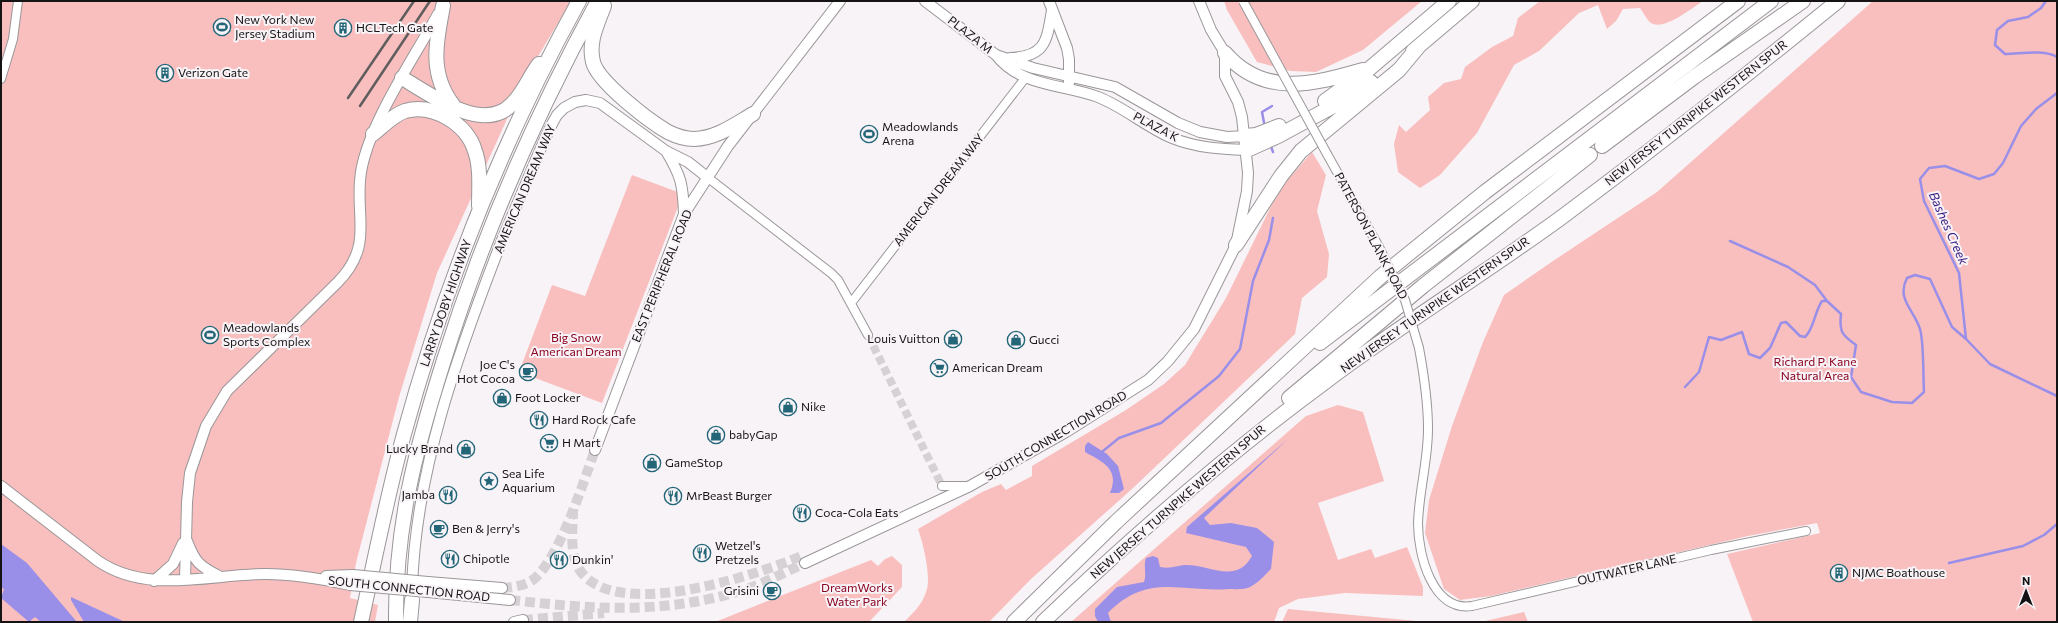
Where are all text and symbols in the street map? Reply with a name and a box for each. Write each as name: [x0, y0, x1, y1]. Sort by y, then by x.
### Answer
place label: New York New Jersey Stadium: [235, 12, 315, 41]
street label: PLAZA M: [945, 12, 996, 56]
sports icon: New York New Jersey Stadium: [212, 17, 232, 37]
building icon: HCLTech Gate: [333, 18, 353, 38]
place label: HCLTech Gate: [356, 20, 433, 34]
street label: NEW JERSEY TURNPIKE WESTERN SPUR: [1601, 37, 1790, 189]
building icon: Verizon Gate: [155, 63, 175, 83]
place label: Verizon Gate: [178, 65, 248, 79]
street label: PLAZA K: [1131, 108, 1182, 144]
place label: Meadowlands Arena: [882, 119, 958, 147]
street label: AMERICAN DREAM WAY: [491, 122, 558, 255]
sports icon: Meadowlands Arena: [859, 124, 879, 144]
street label: AMERICAN DREAM WAY: [890, 130, 987, 248]
street label: PATERSON PLANK ROAD: [1332, 170, 1411, 302]
water label: Bashes Creek: [1926, 189, 1973, 268]
street label: EAST PERIPHERAL ROAD: [628, 207, 694, 344]
street label: NEW JERSEY TURNPIKE WESTERN SPUR: [1337, 233, 1532, 376]
street label: LARRY DOBY HIGHWAY: [417, 237, 474, 368]
place label: Meadowlands Sports Complex: [223, 320, 311, 348]
sports icon: Meadowlands Sports Complex: [200, 325, 220, 345]
shop icon: Louis Vuitton: [943, 329, 963, 349]
park label: Big Snow American Dream: [531, 330, 621, 358]
shop icon: Gucci: [1006, 330, 1026, 350]
place label: Louis Vuitton: [867, 331, 940, 345]
place label: Gucci: [1029, 332, 1059, 346]
park label: Richard P. Kane Natural Area: [1774, 354, 1857, 382]
place label: Joe C's Hot Cocoa: [457, 357, 515, 385]
supermarket icon: American Dream: [929, 358, 949, 378]
place label: American Dream: [952, 360, 1043, 374]
cafe icon: Joe C's Hot Cocoa: [518, 362, 538, 382]
street label: SOUTH CONNECTION ROAD: [982, 387, 1129, 483]
shop icon: Foot Locker: [492, 388, 512, 408]
place label: Foot Locker: [515, 390, 581, 404]
shop icon: Nike: [778, 397, 798, 417]
place label: Nike: [801, 399, 826, 413]
restaurant icon: Hard Rock Cafe: [529, 410, 549, 430]
place label: Hard Rock Cafe: [552, 412, 636, 426]
street label: NEW JERSEY TURNPIKE WESTERN SPUR: [1087, 421, 1268, 582]
shop icon: babyGap: [706, 425, 726, 445]
place label: babyGap: [729, 427, 778, 441]
supermarket icon: H Mart: [539, 433, 559, 453]
place label: H Mart: [562, 435, 601, 449]
shop icon: Lucky Brand: [456, 439, 476, 459]
place label: Lucky Brand: [386, 441, 453, 455]
shop icon: GameStop: [642, 453, 662, 473]
place label: GameStop: [665, 455, 723, 469]
place label: Sea Life Aquarium: [502, 466, 555, 494]
place icon: Sea Life Aquarium: [479, 471, 499, 491]
restaurant icon: Jamba: [438, 485, 458, 505]
restaurant icon: MrBeast Burger: [663, 486, 683, 506]
place label: Jamba: [401, 487, 435, 502]
place label: MrBeast Burger: [686, 488, 772, 502]
restaurant icon: Coca-Cola Eats: [792, 503, 812, 523]
place label: Coca-Cola Eats: [815, 505, 898, 519]
cafe icon: Ben & Jerry's: [429, 519, 449, 539]
place label: Ben & Jerry's: [452, 521, 520, 536]
place label: Wetzel's Pretzels: [715, 538, 761, 566]
restaurant icon: Wetzel's Pretzels: [692, 543, 712, 563]
restaurant icon: Chipotle: [440, 549, 460, 569]
restaurant icon: Dunkin': [549, 550, 569, 570]
place label: Chipotle: [463, 551, 510, 565]
street label: OUTWATER LANE: [1576, 551, 1678, 587]
place label: Dunkin': [572, 552, 613, 566]
building icon: NJMC Boathouse: [1829, 563, 1849, 583]
place label: NJMC Boathouse: [1852, 565, 1945, 580]
north arrow: [2006, 571, 2046, 611]
street label: SOUTH CONNECTION ROAD: [327, 573, 491, 603]
text: N: [2022, 574, 2030, 587]
park label: DreamWorks Water Park: [821, 580, 893, 608]
cafe icon: Grisini: [762, 581, 782, 601]
place label: Grisini: [724, 583, 759, 597]

